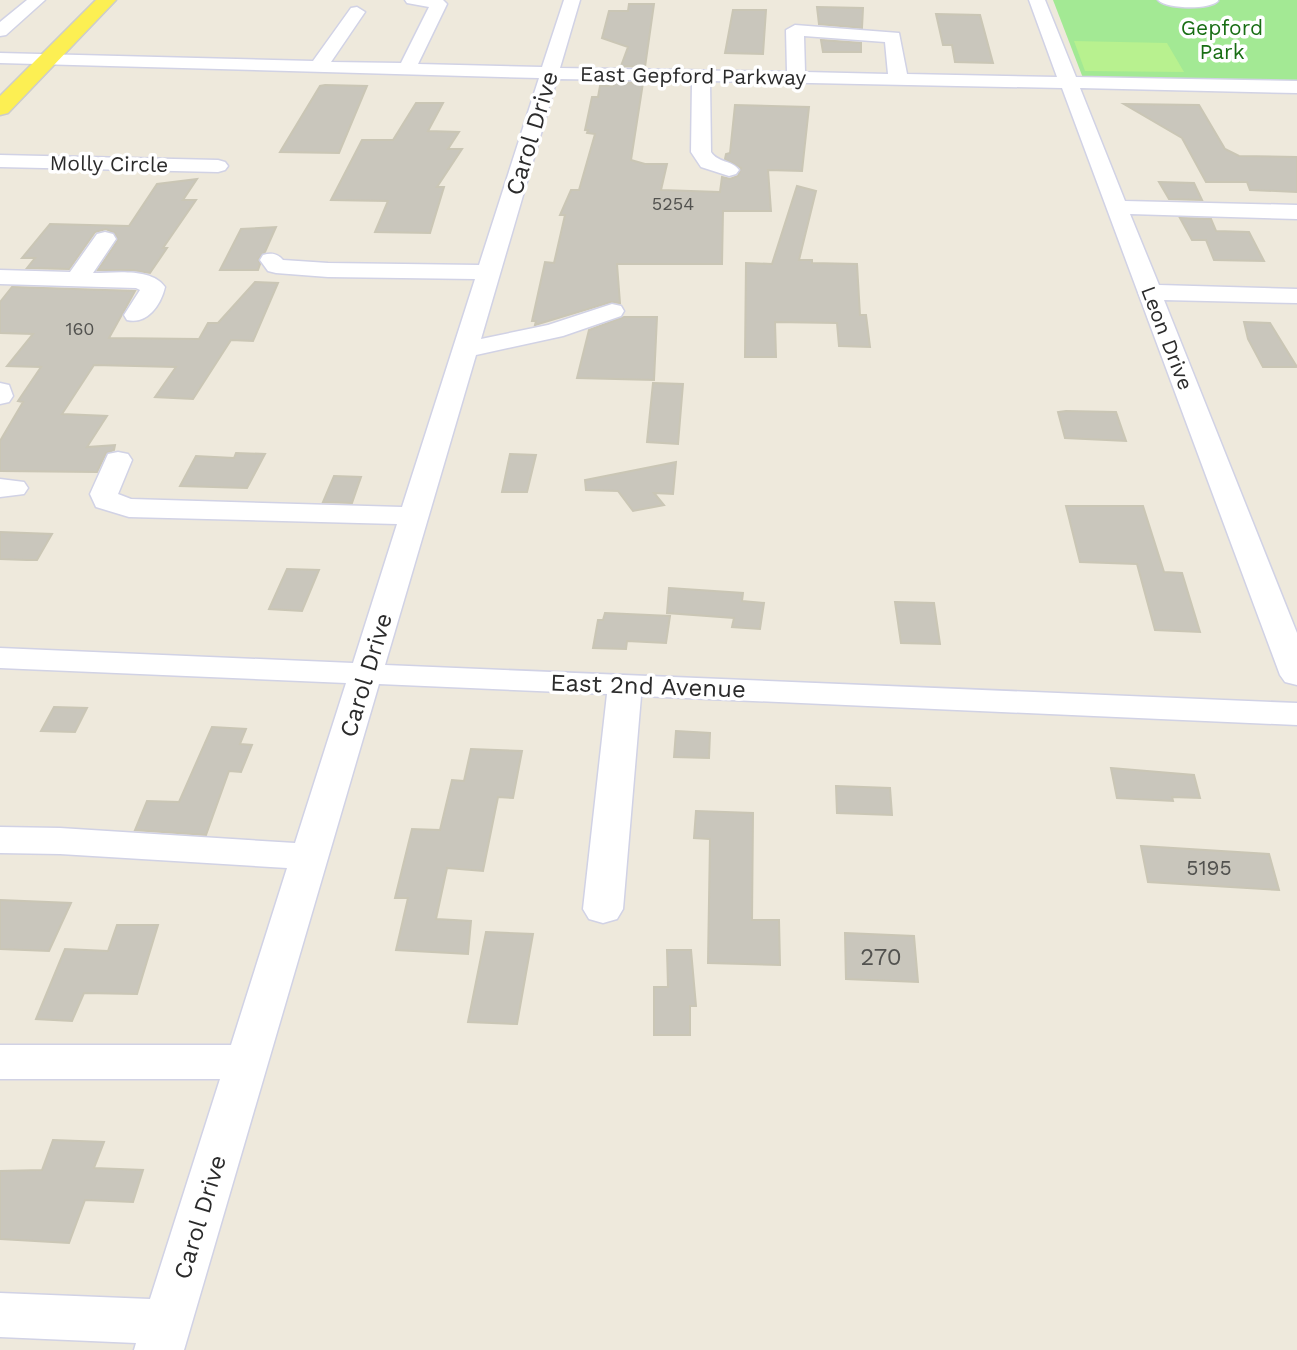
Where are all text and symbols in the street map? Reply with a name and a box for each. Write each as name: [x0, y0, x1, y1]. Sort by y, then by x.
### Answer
park label: Gepford Park: [1181, 15, 1263, 64]
street label: East Gepford Parkway: [580, 61, 807, 90]
street label: Carol Drive: [500, 68, 564, 198]
street label: Molly Circle: [49, 150, 169, 177]
house number: 5254: [652, 193, 694, 214]
street label: Leon Drive: [1136, 282, 1199, 393]
house number: 160: [65, 318, 95, 339]
street label: Carol Drive: [334, 610, 398, 740]
street label: East 2nd Avenue: [550, 669, 746, 703]
house number: 5195: [1186, 855, 1232, 880]
house number: 270: [860, 943, 902, 971]
street label: Carol Drive: [168, 1152, 232, 1282]

